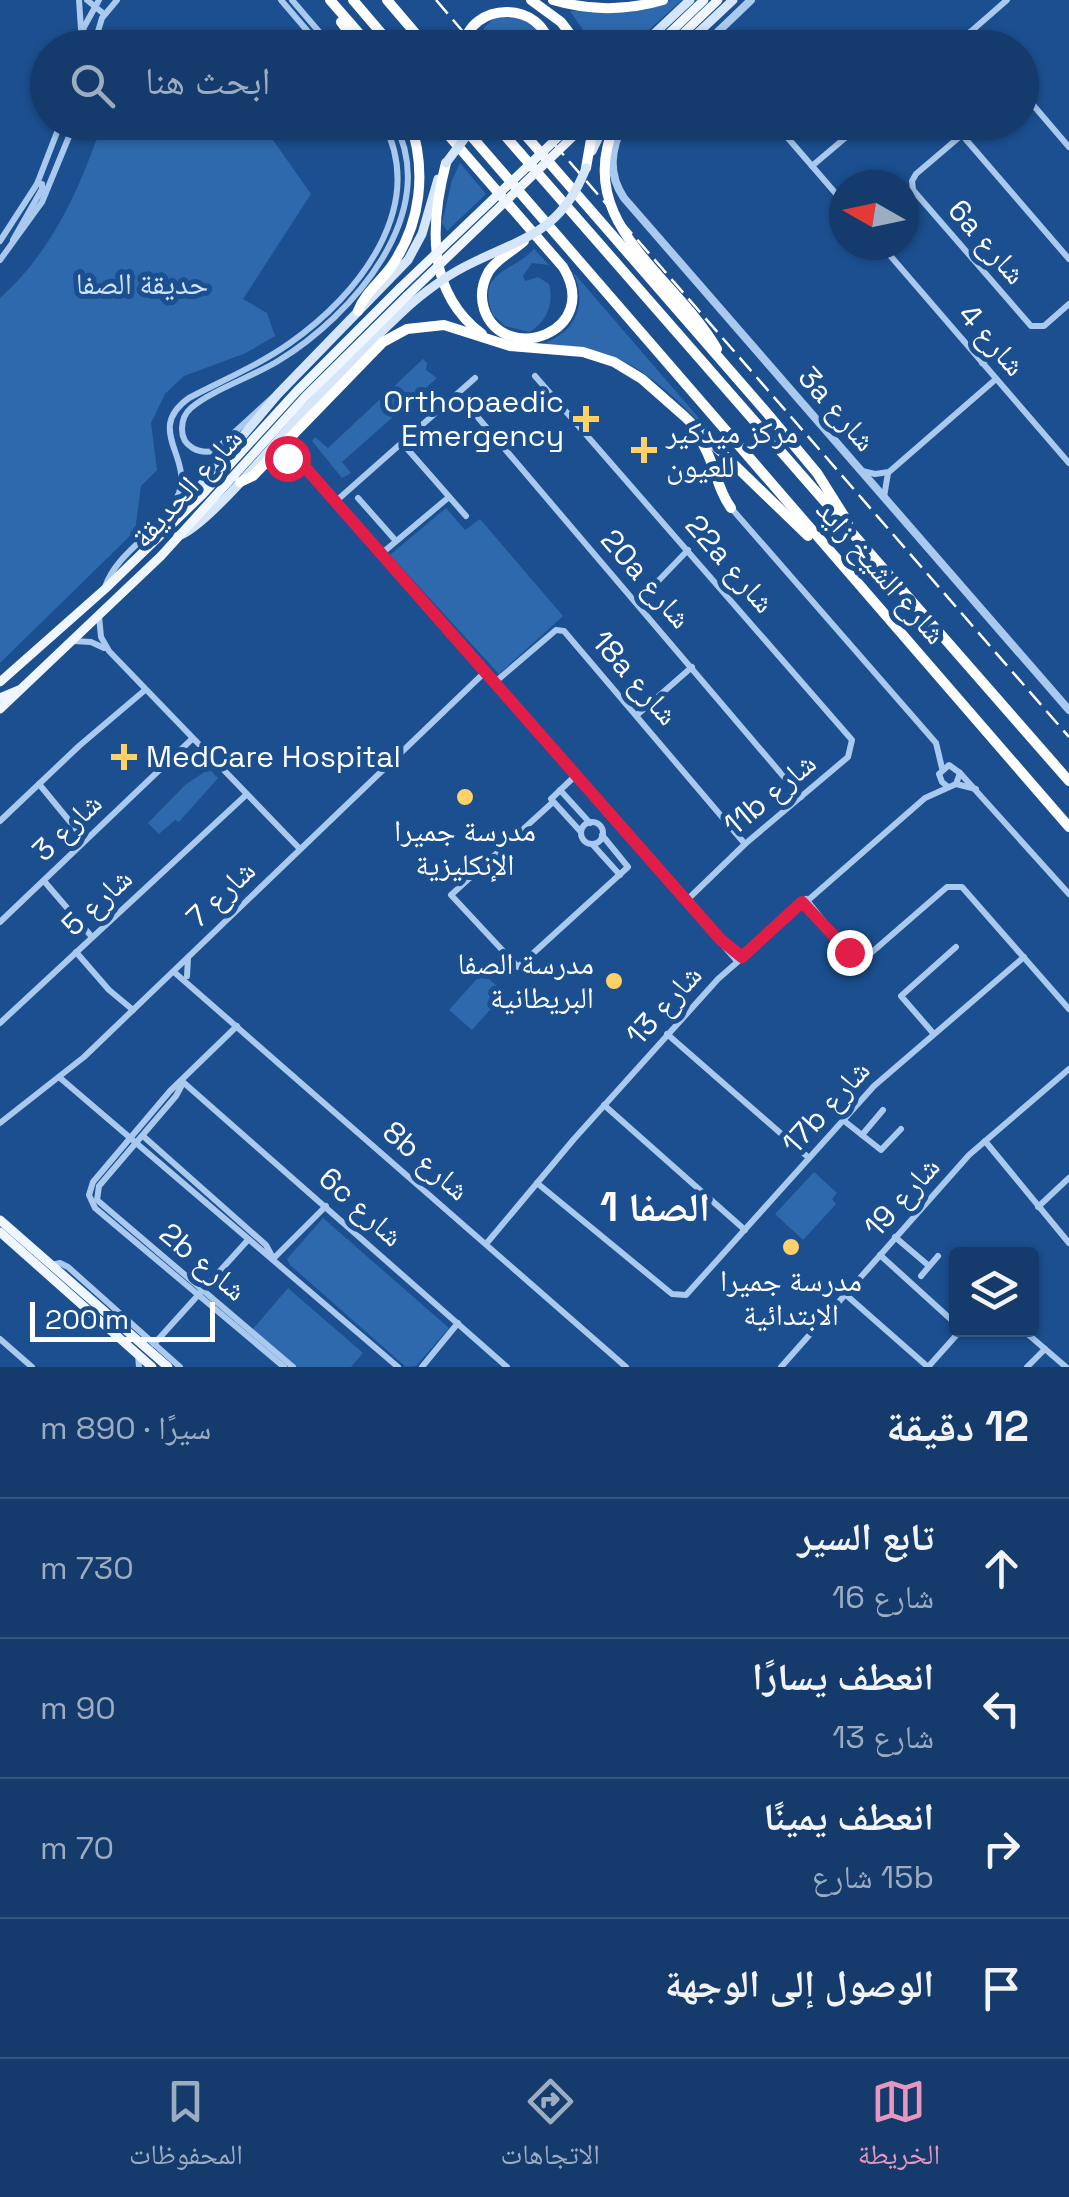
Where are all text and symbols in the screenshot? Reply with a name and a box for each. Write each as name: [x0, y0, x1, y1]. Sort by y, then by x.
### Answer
search box: [30, 30, 1039, 140]
text: ابحث هنا: [145, 57, 271, 105]
icon: search: [65, 58, 120, 113]
north arrow: [829, 170, 919, 260]
street label: 6a شارع: [940, 191, 1035, 292]
park label: حديقة الصفا: [76, 264, 208, 303]
street label: شارع 4: [950, 295, 1034, 384]
street label: 3a شارع: [790, 358, 885, 459]
place label: Orthopaedic Emergency: [383, 382, 564, 455]
marker: Orthopaedic Emergency: [573, 406, 599, 432]
place label: مركز ميدكير للعيون: [665, 413, 798, 486]
street label: شارع الحديقة: [123, 420, 251, 556]
route start: [265, 436, 311, 482]
marker: مركز ميدكير للعيون: [631, 437, 657, 463]
street label: شارع الشيخ زايد: [808, 491, 955, 652]
street label: 22a شارع: [677, 506, 784, 621]
street label: 20a شارع: [593, 521, 700, 636]
street label: 18a شارع: [584, 622, 687, 733]
place label: MedCare Hospital: [146, 737, 401, 776]
marker: MedCare Hospital: [111, 744, 137, 770]
street label: 11b شارع: [715, 744, 824, 844]
street label: شارع 3: [23, 784, 110, 869]
marker: مدرسة جميرا الإنكليزية: [454, 786, 476, 808]
place label: مدرسة جميرا الإنكليزية: [394, 811, 536, 884]
street label: شارع 7: [178, 851, 264, 936]
street label: شارع 5: [53, 859, 140, 944]
route end: [827, 930, 873, 976]
place label: مدرسة الصفا البريطانية: [457, 944, 594, 1017]
street label: شارع 13: [617, 956, 710, 1053]
marker: مدرسة الصفا البريطانية: [603, 970, 625, 992]
street label: 17b شارع: [773, 1051, 878, 1162]
street label: 8b شارع: [375, 1112, 478, 1209]
street label: شارع 19: [855, 1148, 948, 1245]
street label: 6c شارع: [311, 1158, 412, 1255]
district label: الصفا 1: [600, 1182, 710, 1233]
street label: 2b شارع: [152, 1214, 255, 1309]
marker: مدرسة جميرا الابتدائية: [780, 1236, 802, 1258]
map controls: [949, 1247, 1039, 1337]
button: layers: [949, 1247, 1039, 1337]
place label: مدرسة جميرا الابتدائية: [720, 1261, 862, 1334]
scale bar: [30, 1297, 215, 1342]
text: 200 m: [45, 1301, 129, 1337]
text: 12 دقيقة: [886, 1400, 1029, 1453]
text: سيرًا · 890 m: [40, 1408, 211, 1448]
text: تابع السير: [798, 1513, 934, 1561]
icon: ahead: [974, 1541, 1029, 1596]
text: 730 m: [40, 1548, 134, 1588]
text: شارع 16: [832, 1577, 934, 1617]
text: انعطف يسارًا: [752, 1653, 934, 1701]
icon: left: [974, 1681, 1029, 1736]
text: 90 m: [40, 1688, 116, 1728]
text: شارع 13: [832, 1717, 934, 1757]
text: انعطف يمينًا: [763, 1793, 934, 1841]
icon: right: [974, 1821, 1029, 1876]
text: 70 m: [40, 1828, 114, 1868]
text: 15b شارع: [812, 1857, 934, 1897]
text: الوصول إلى الوجهة: [665, 1960, 934, 2008]
icon: arrive: [974, 1961, 1029, 2016]
tab: المحفوظات: [129, 2074, 243, 2182]
tab: الاتجاهات: [501, 2074, 600, 2182]
tab: الخريطة: [858, 2074, 940, 2182]

